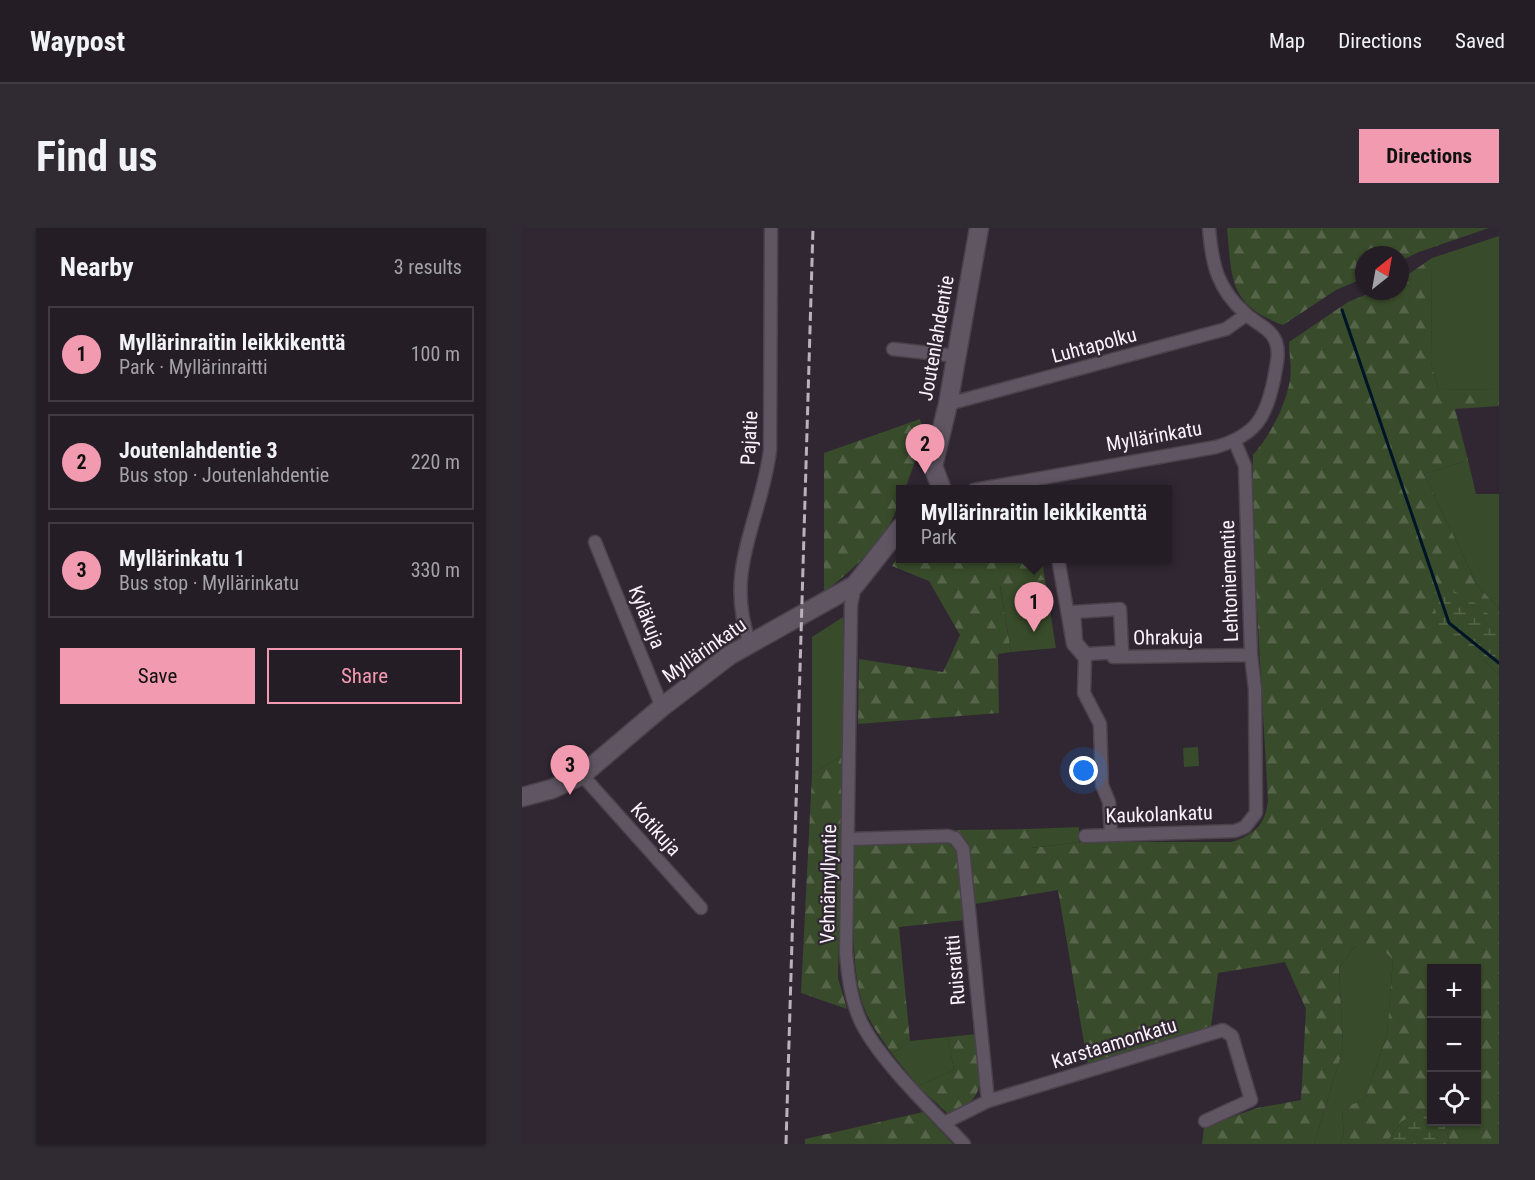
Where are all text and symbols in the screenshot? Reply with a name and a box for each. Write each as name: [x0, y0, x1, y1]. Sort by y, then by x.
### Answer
text: Waypost: [30, 25, 125, 58]
text: Map: [1269, 29, 1305, 53]
text: Directions: [1338, 29, 1422, 53]
text: Saved: [1455, 29, 1505, 53]
button: Directions: [1359, 129, 1499, 183]
text: Find us: [36, 132, 157, 181]
north arrow: [1355, 246, 1409, 300]
text: Nearby: [60, 252, 134, 282]
text: 3 results: [394, 255, 462, 279]
street label: Joutenlahdentie: [913, 273, 959, 403]
street label: Luhtapolku: [1049, 322, 1139, 368]
text: Myllärinraitin leikkikenttä: [119, 330, 345, 355]
text: 1: [76, 342, 87, 366]
text: 100 m: [411, 342, 460, 366]
text: Park · Myllärinraitti: [119, 355, 268, 379]
street label: Pajatie: [736, 410, 762, 466]
street label: Myllärinkatu: [1104, 416, 1204, 456]
pin: 2: [906, 424, 944, 474]
text: Joutenlahdentie 3: [119, 438, 278, 463]
text: 2: [76, 450, 87, 474]
text: 220 m: [411, 450, 460, 474]
text: Bus stop · Joutenlahdentie: [119, 463, 329, 487]
popup: [896, 485, 1172, 563]
text: Myllärinraitin leikkikenttä: [921, 500, 1147, 525]
street label: Lehtoniementie: [1215, 520, 1243, 642]
text: Park: [921, 525, 956, 549]
text: Myllärinkatu 1: [119, 546, 245, 571]
text: 3: [76, 558, 87, 582]
text: 330 m: [411, 558, 460, 582]
text: Bus stop · Myllärinkatu: [119, 571, 299, 595]
street label: Kyläkuja: [624, 582, 670, 652]
pin: 1: [1014, 582, 1054, 632]
street label: Myllärinkatu: [657, 612, 751, 688]
street label: Ohrakuja: [1133, 624, 1203, 650]
button: Save: [60, 648, 255, 704]
button: Share: [267, 648, 462, 704]
pin: 3: [550, 746, 590, 795]
your location: [1069, 756, 1098, 785]
street label: Kotikuja: [626, 797, 686, 861]
street label: Kaukolankatu: [1105, 800, 1213, 828]
street label: Vehnämyllyntie: [815, 824, 841, 944]
street label: Ruisraitti: [940, 934, 970, 1006]
map controls: [1427, 964, 1481, 1126]
button: +: [1427, 964, 1481, 1018]
street label: Karstaamonkatu: [1048, 1013, 1180, 1073]
button: −: [1427, 1018, 1481, 1072]
button: locate: [1427, 1072, 1481, 1126]

